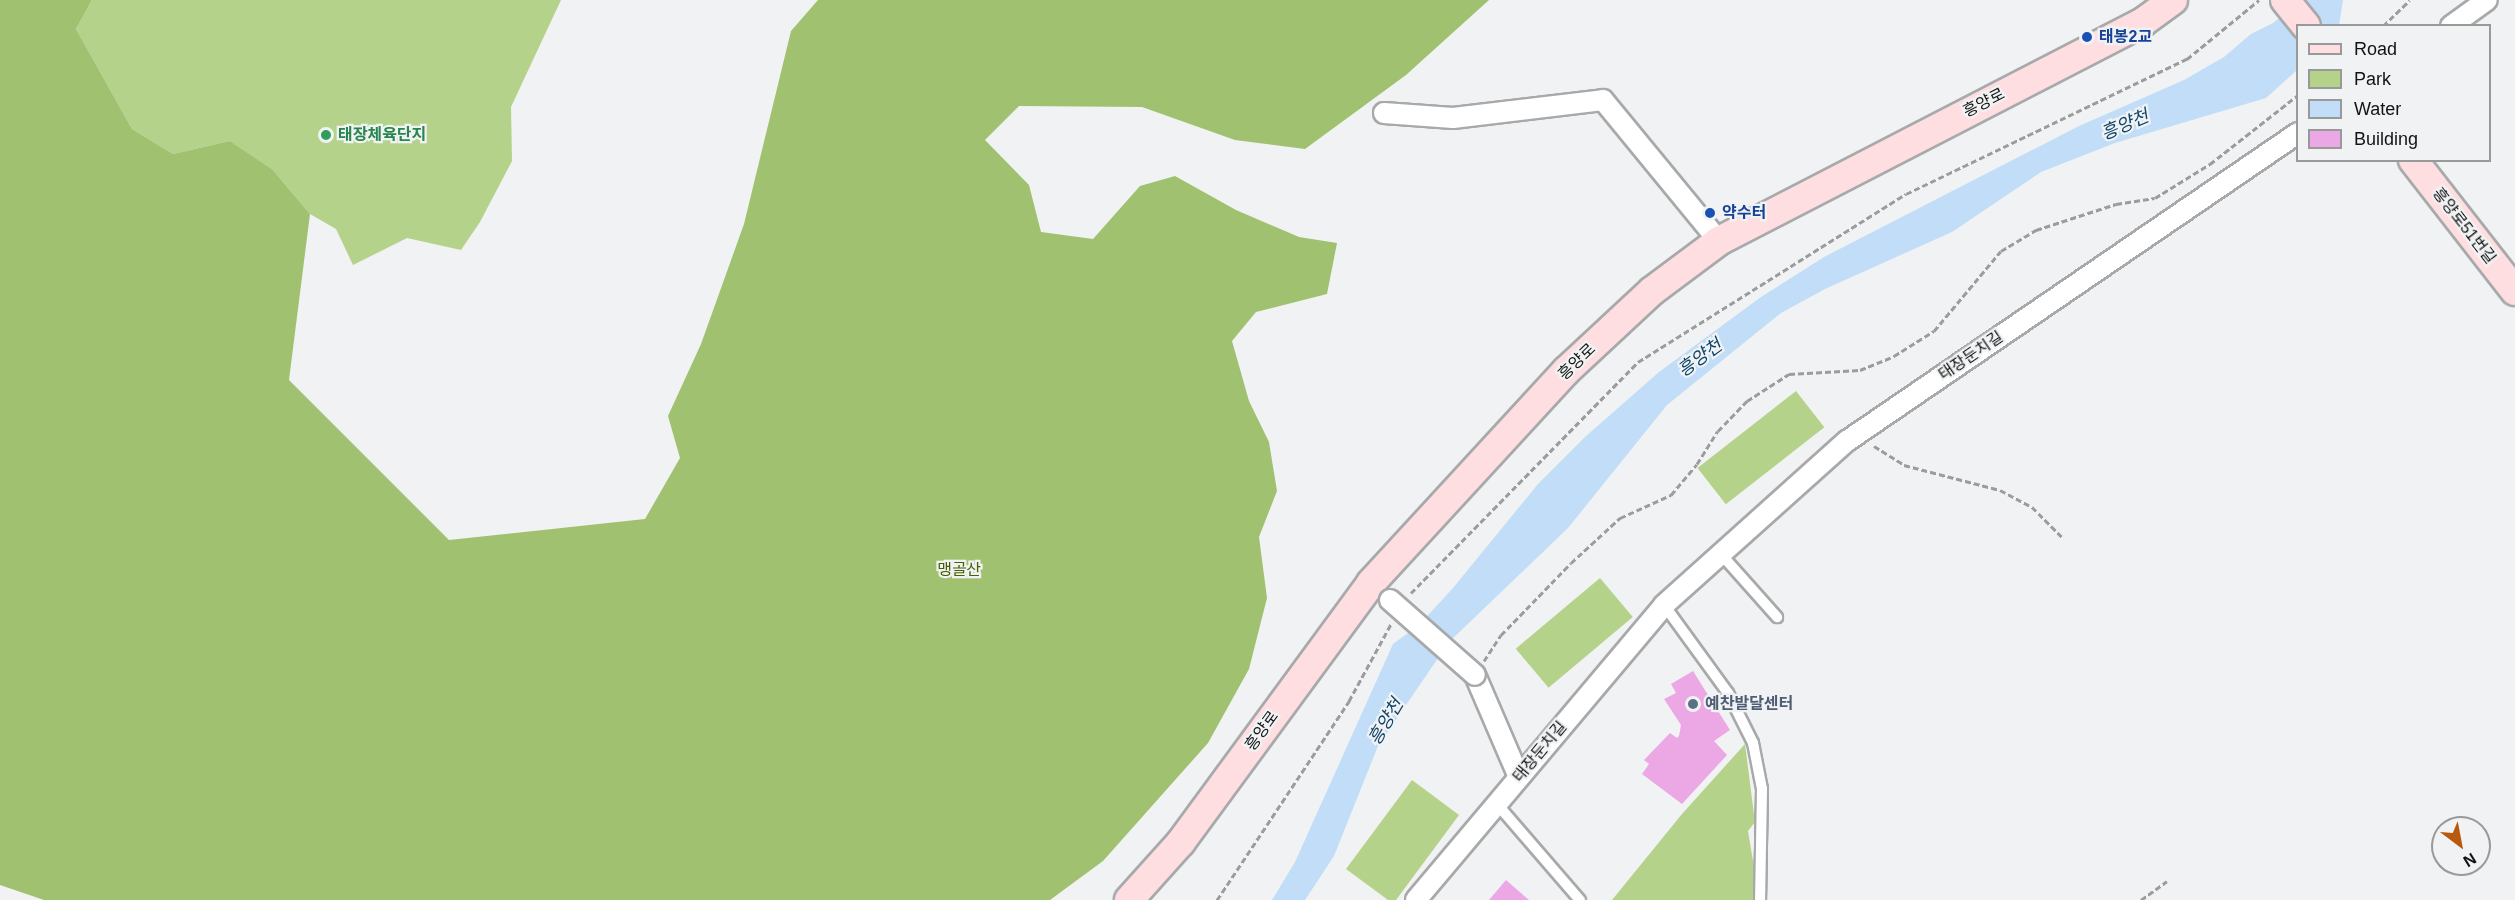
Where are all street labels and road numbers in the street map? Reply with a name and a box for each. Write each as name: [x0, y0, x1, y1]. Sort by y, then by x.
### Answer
street label: 흥양로: [1960, 84, 2008, 122]
street label: 흥양로51번길: [2428, 184, 2500, 268]
street label: 태장둔치길: [1935, 327, 2007, 385]
street label: 흥양로: [1554, 340, 1600, 384]
street label: 흥양로: [1241, 707, 1283, 755]
street label: 태장둔치길: [1509, 718, 1571, 786]

